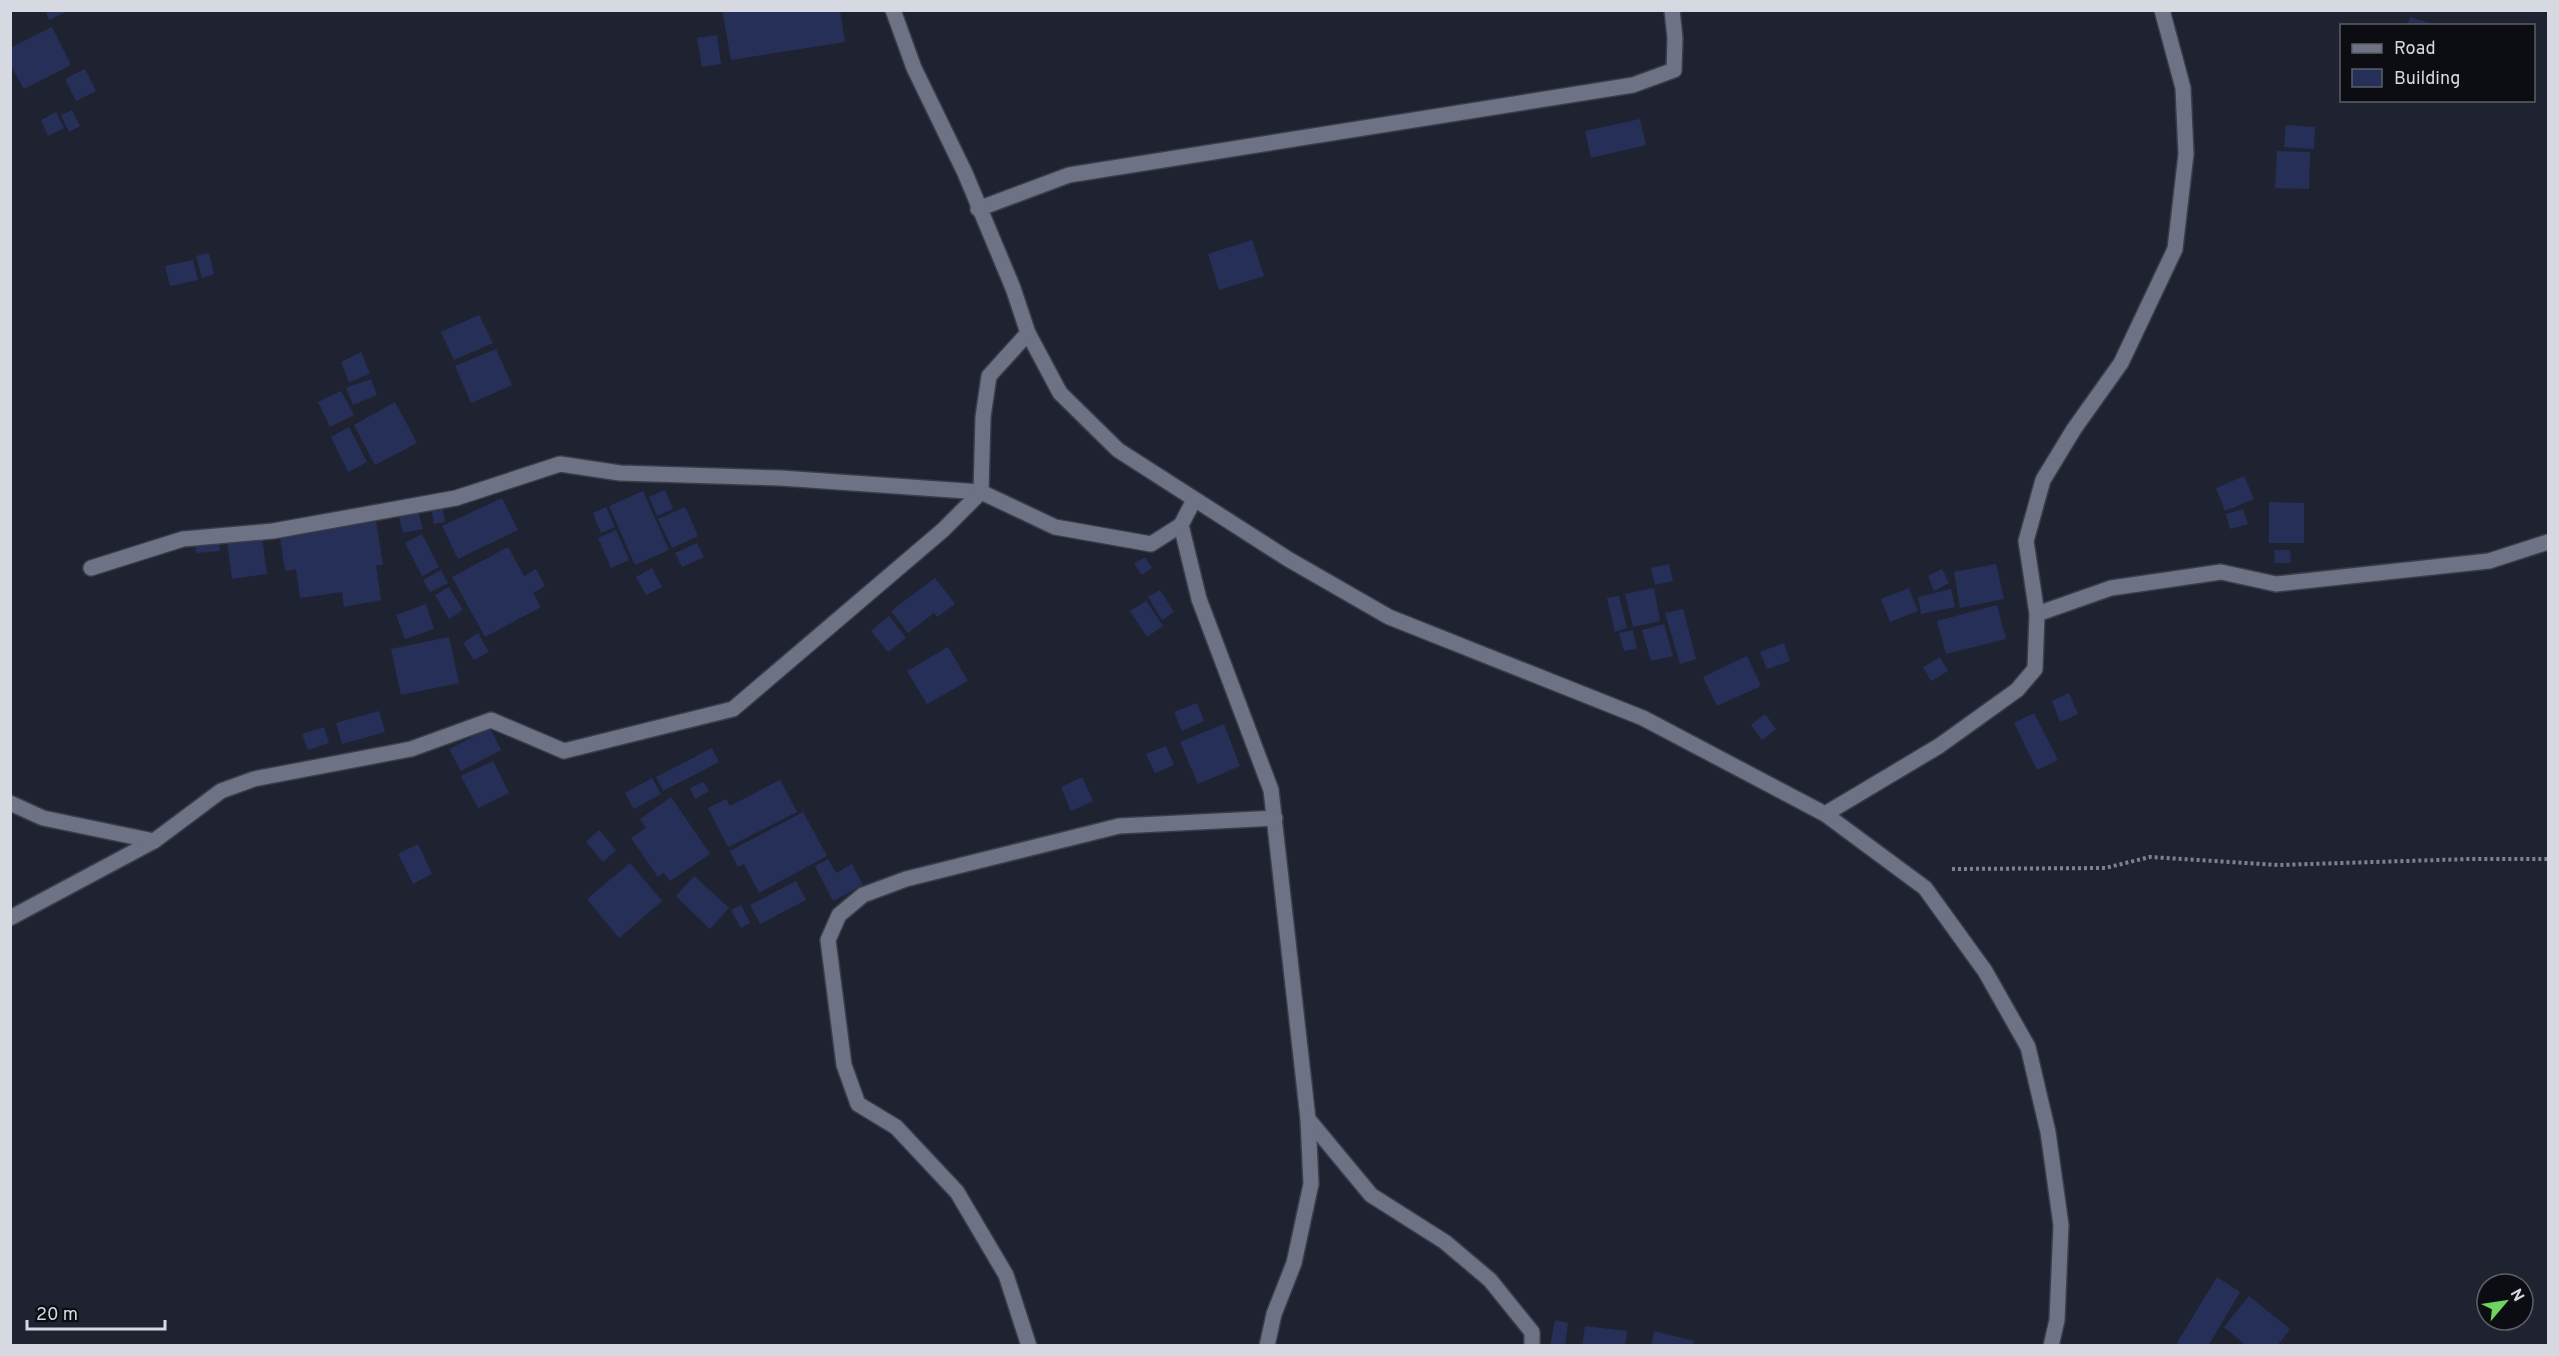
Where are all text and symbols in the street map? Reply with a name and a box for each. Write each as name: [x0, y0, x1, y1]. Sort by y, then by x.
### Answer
legend: [2340, 24, 2535, 102]
text: Road: [2394, 38, 2436, 61]
text: Building: [2394, 68, 2460, 91]
north arrow: [2475, 1272, 2535, 1332]
text: N: [2505, 1286, 2528, 1306]
scale bar: [27, 1293, 165, 1331]
text: 20 m: [36, 1304, 78, 1327]

